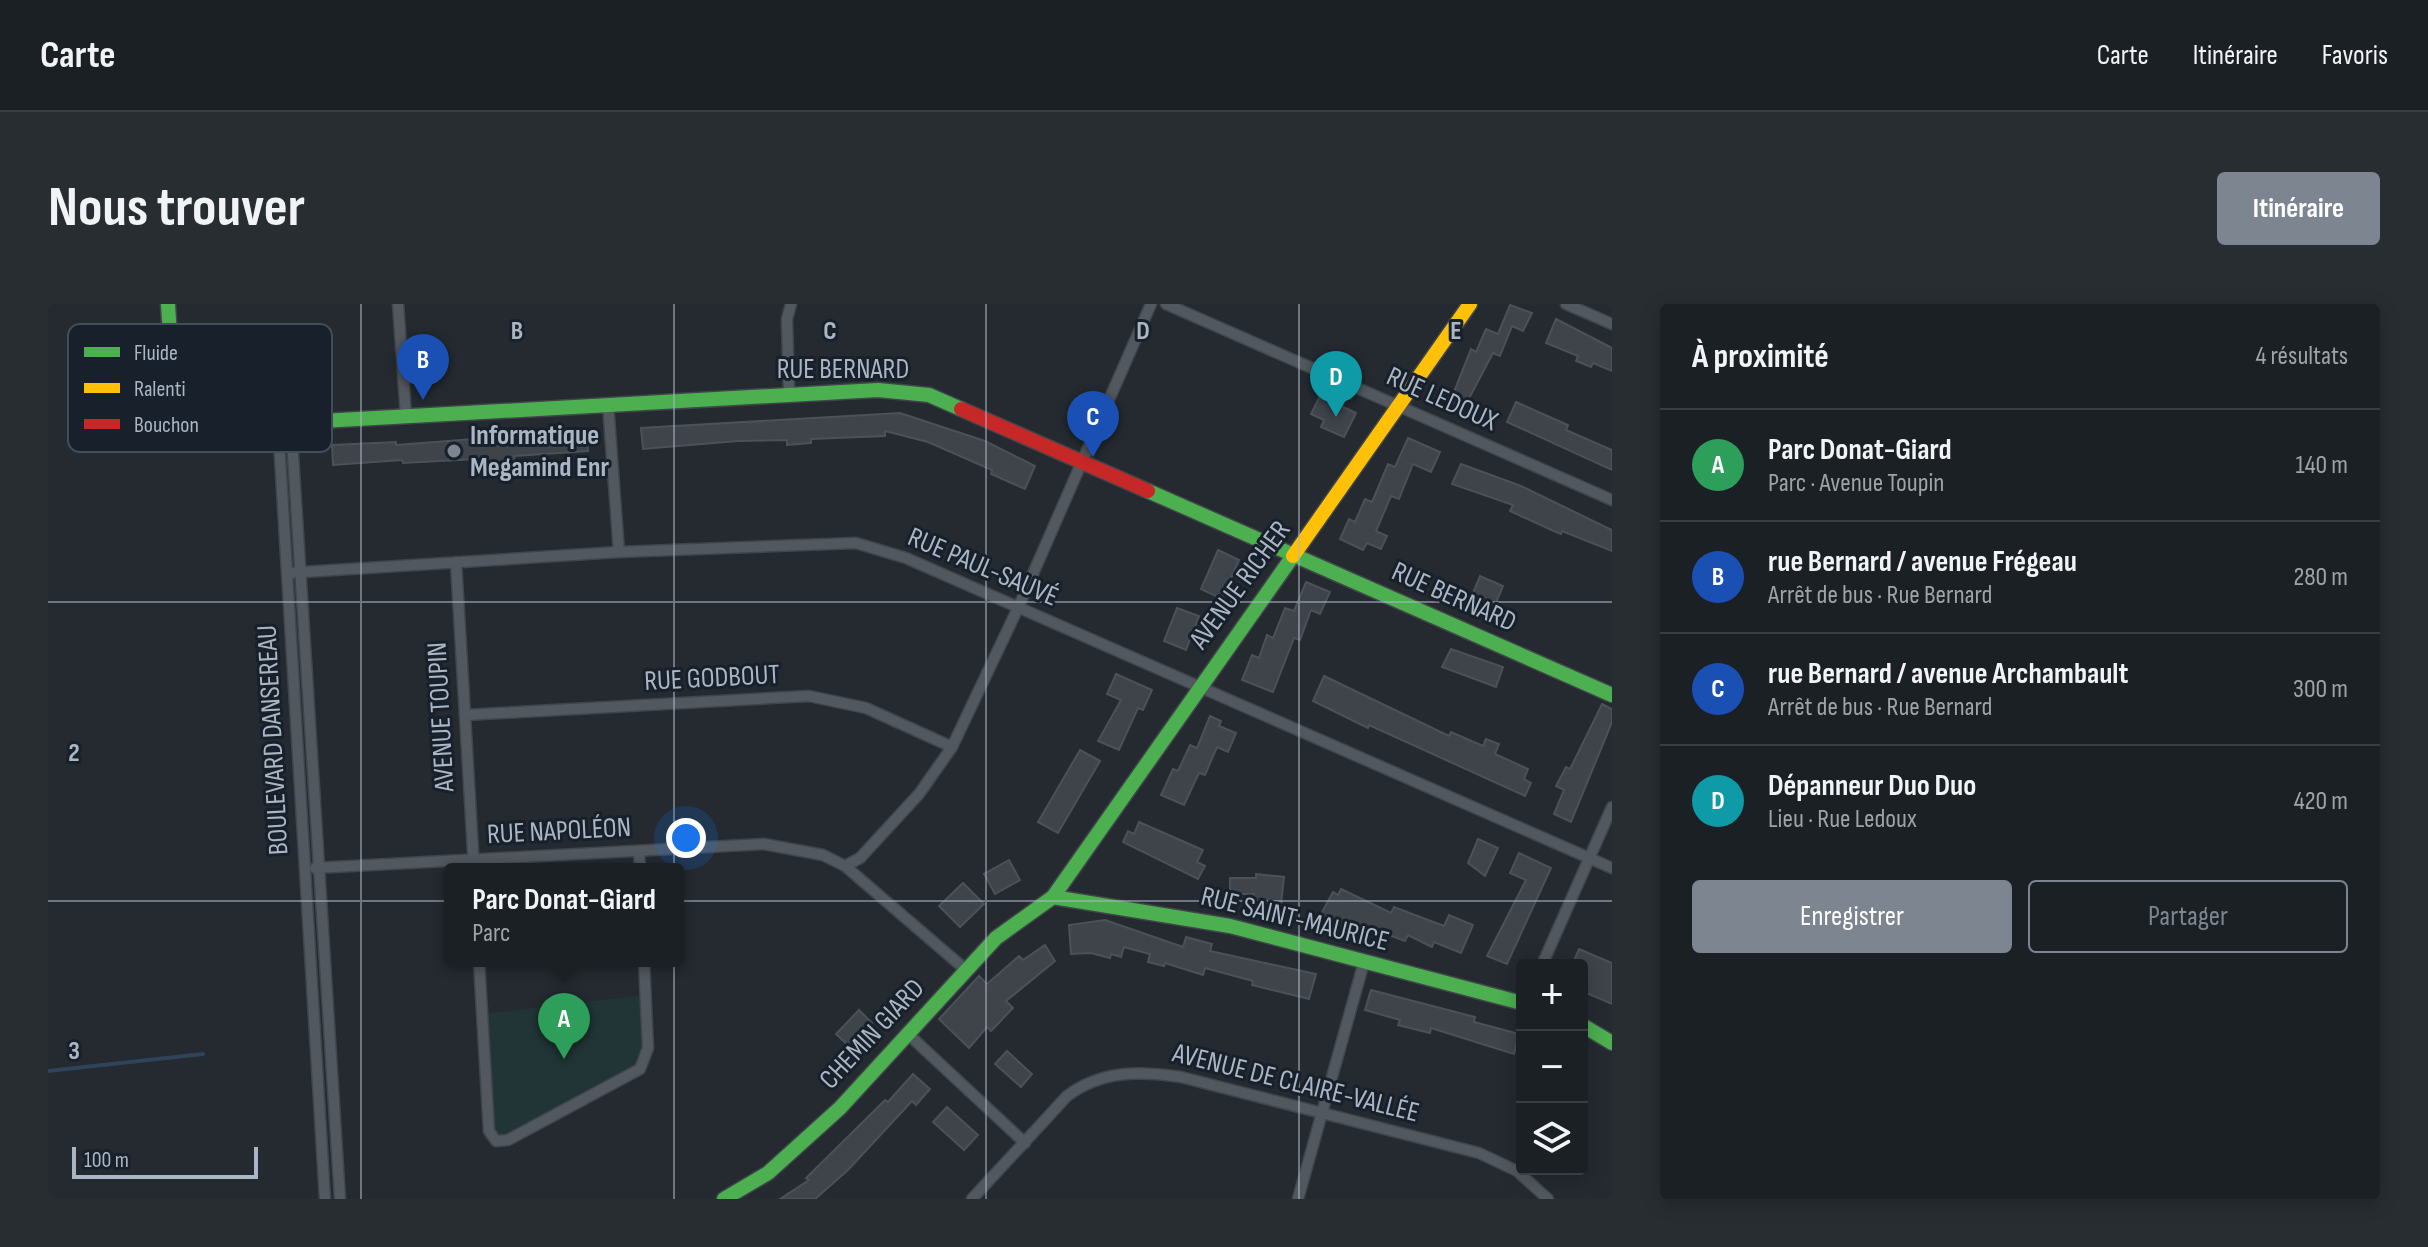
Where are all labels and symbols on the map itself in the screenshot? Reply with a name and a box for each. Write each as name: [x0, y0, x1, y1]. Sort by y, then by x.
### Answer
text: B: [511, 316, 523, 347]
text: C: [823, 316, 837, 347]
text: D: [1136, 316, 1150, 347]
text: E: [1450, 316, 1462, 347]
legend: [68, 324, 332, 452]
pin: B: [397, 334, 449, 400]
text: Fluide: [134, 340, 178, 367]
pin: D: [1310, 351, 1362, 417]
street label: RUE BERNARD: [777, 353, 909, 386]
street label: RUE LEDOUX: [1381, 360, 1503, 438]
text: Ralenti: [134, 376, 186, 403]
pin: C: [1067, 391, 1119, 457]
text: Bouchon: [134, 412, 199, 439]
place label: Informatique Megamind Enr: [470, 419, 609, 484]
marker: Informatique Megamind Enr: [445, 442, 463, 460]
street label: AVENUE RICHER: [1182, 514, 1298, 656]
street label: RUE PAUL-SAUVÉ: [903, 520, 1063, 614]
street label: RUE BERNARD: [1387, 555, 1521, 639]
street label: BOULEVARD DANSEREAU: [251, 624, 295, 856]
street label: AVENUE TOUPIN: [421, 641, 461, 794]
street label: RUE GODBOUT: [643, 658, 781, 698]
text: 2: [68, 738, 80, 769]
street label: RUE NAPOLÉON: [486, 811, 632, 851]
your location: [666, 818, 706, 858]
street label: RUE SAINT-MAURICE: [1197, 880, 1393, 958]
street label: CHEMIN GIARD: [813, 972, 931, 1096]
pin: A: [538, 993, 590, 1059]
text: 3: [68, 1036, 80, 1067]
street label: AVENUE DE CLAIRE-VALLÉE: [1168, 1036, 1423, 1130]
scale bar: [72, 1143, 258, 1179]

